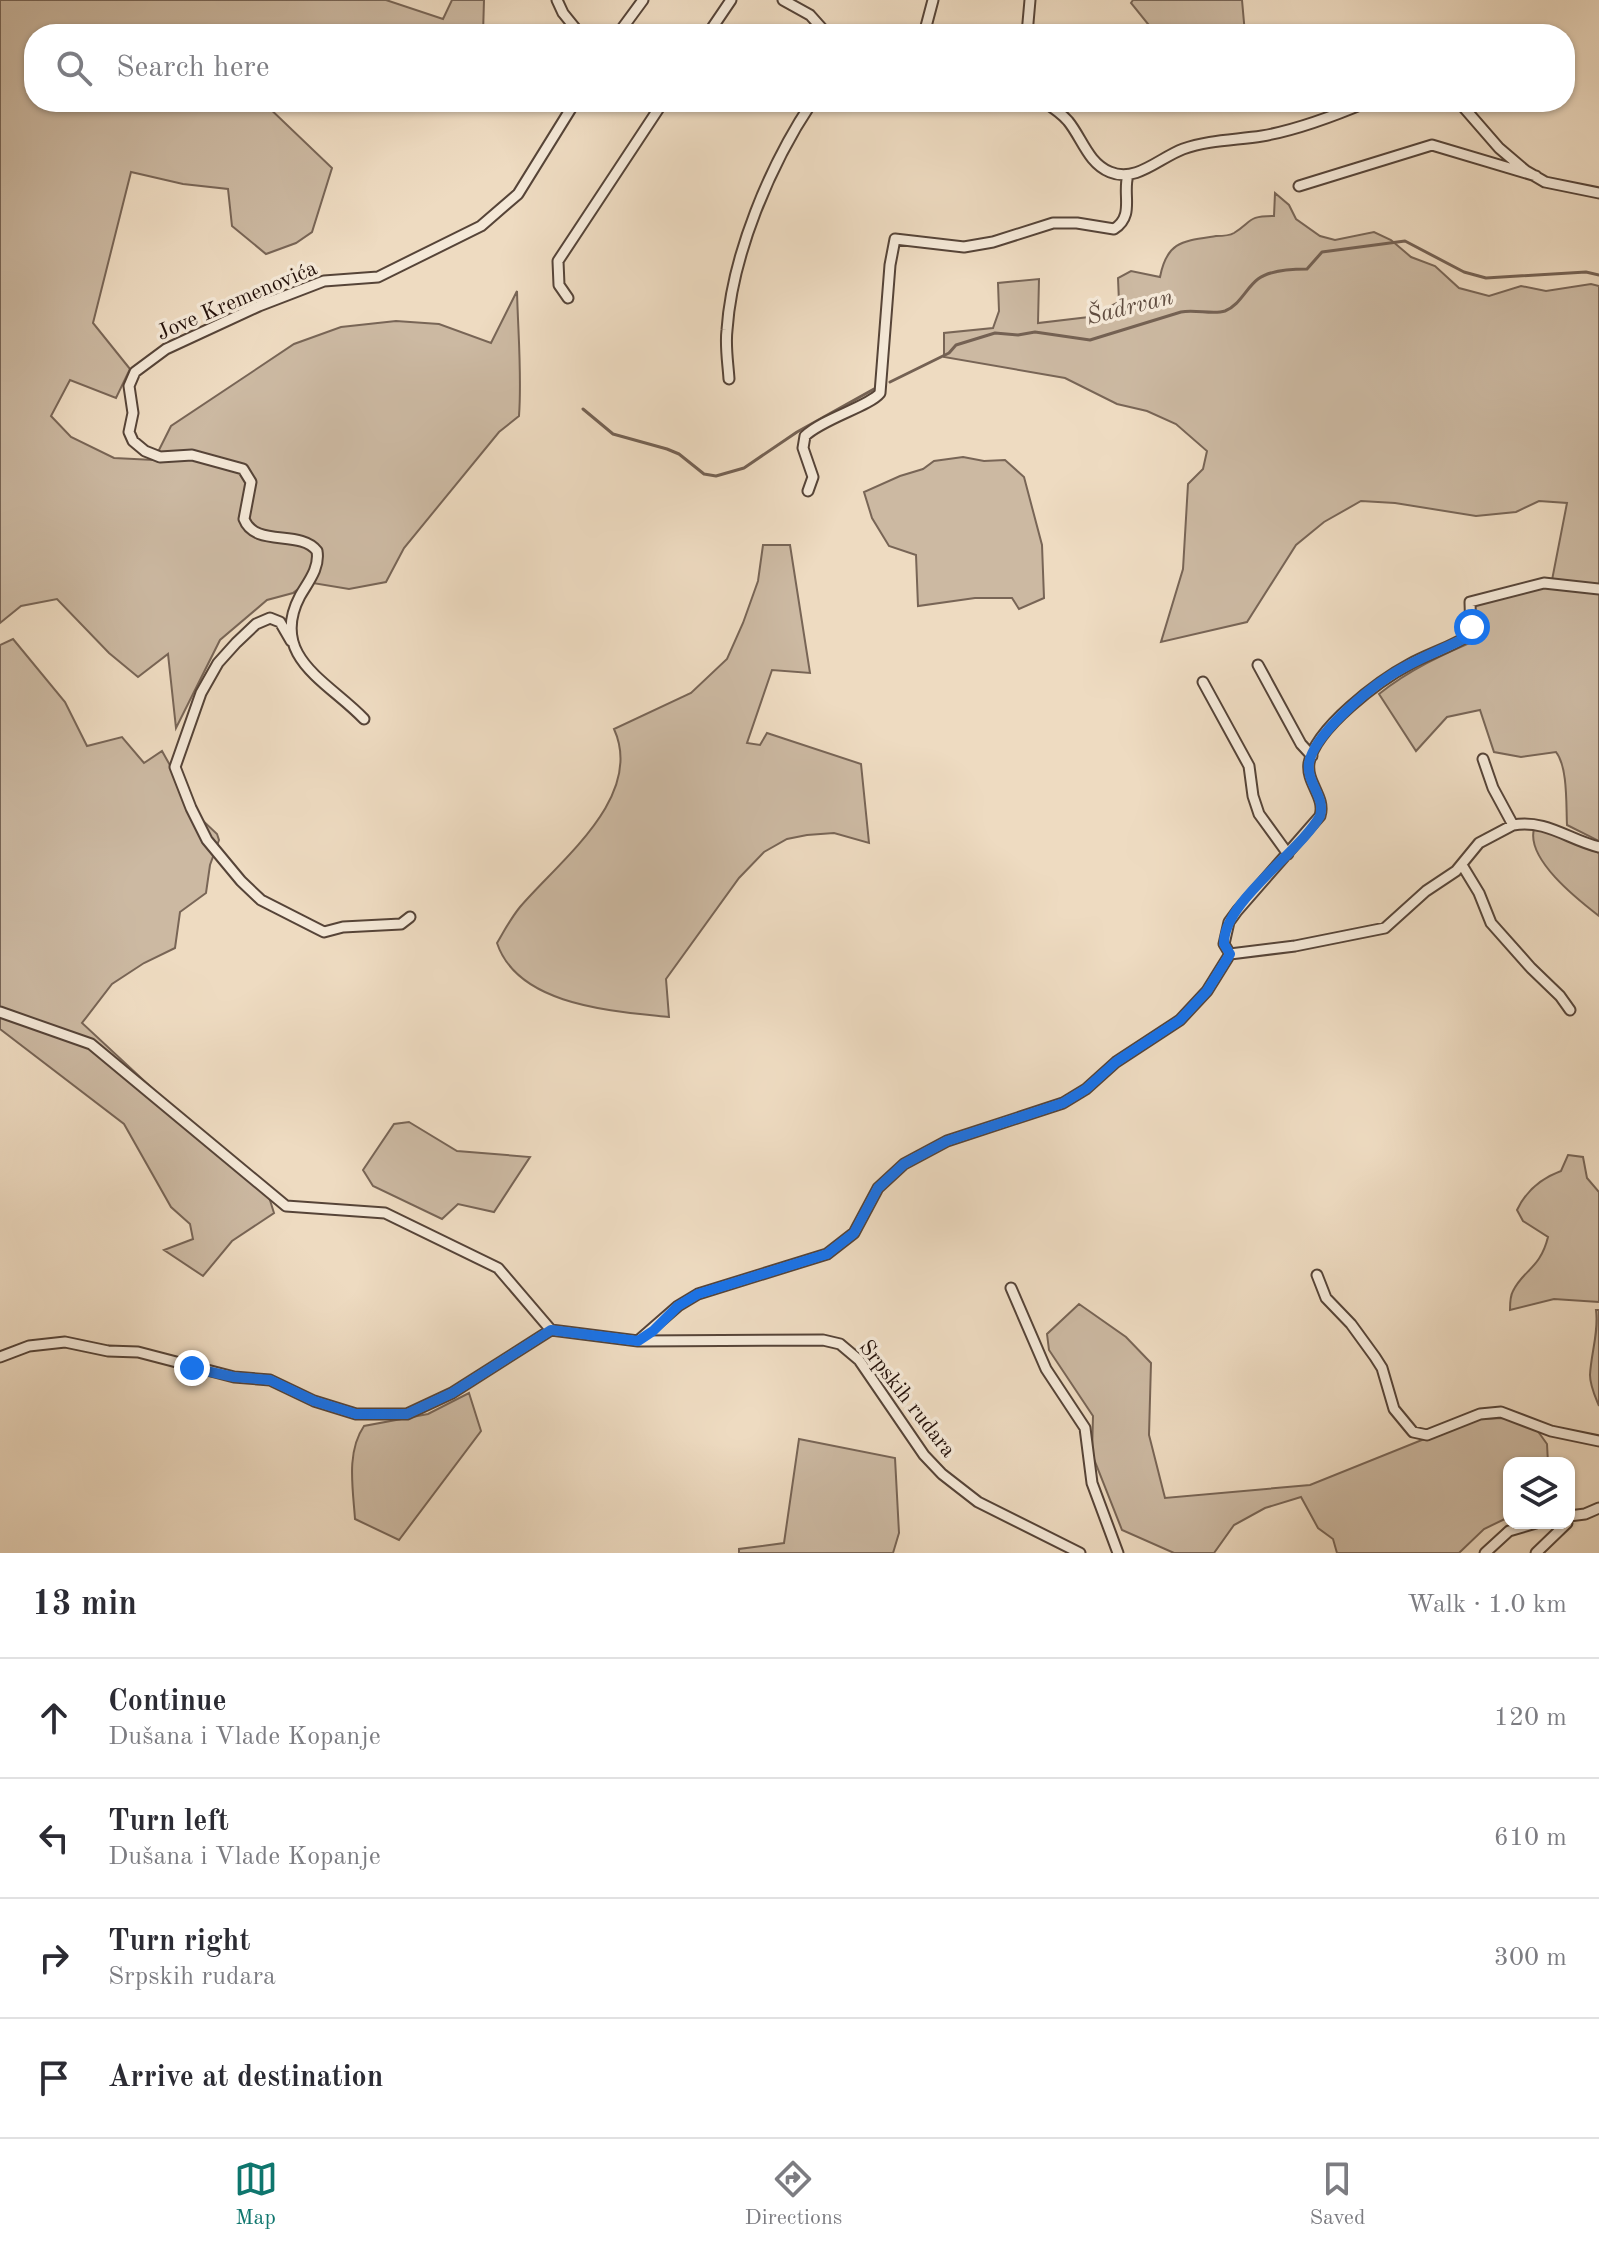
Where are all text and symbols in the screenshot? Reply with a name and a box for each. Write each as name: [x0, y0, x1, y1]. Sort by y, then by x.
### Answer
search box: [24, 24, 1575, 112]
icon: search: [52, 46, 96, 90]
text: Search here: [116, 53, 270, 83]
street label: Jove Kremenovića: [154, 257, 321, 345]
water label: Šadrvan: [1083, 281, 1176, 330]
route start: [1454, 609, 1490, 645]
street label: Srpskih rudara: [855, 1336, 959, 1462]
route end: [174, 1350, 210, 1386]
map controls: [1503, 1457, 1575, 1529]
button: layers: [1503, 1457, 1575, 1529]
text: 13 min: [32, 1588, 137, 1622]
text: Walk · 1.0 km: [1407, 1592, 1567, 1618]
text: Continue: [108, 1687, 227, 1717]
icon: ahead: [32, 1696, 76, 1740]
text: 120 m: [1494, 1705, 1567, 1731]
text: Dušana i Vlade Kopanje: [108, 1724, 381, 1750]
text: Turn left: [108, 1807, 229, 1837]
icon: left: [32, 1816, 76, 1860]
text: 610 m: [1494, 1825, 1567, 1851]
text: Dušana i Vlade Kopanje: [108, 1844, 381, 1870]
text: Turn right: [108, 1927, 250, 1957]
icon: right: [32, 1936, 76, 1980]
text: 300 m: [1494, 1945, 1567, 1971]
text: Srpskih rudara: [108, 1964, 276, 1990]
icon: arrive: [32, 2056, 76, 2100]
text: Arrive at destination: [108, 2063, 383, 2093]
tab: Map: [234, 2157, 278, 2232]
tab: Directions: [745, 2157, 842, 2232]
tab: Saved: [1309, 2157, 1365, 2232]

